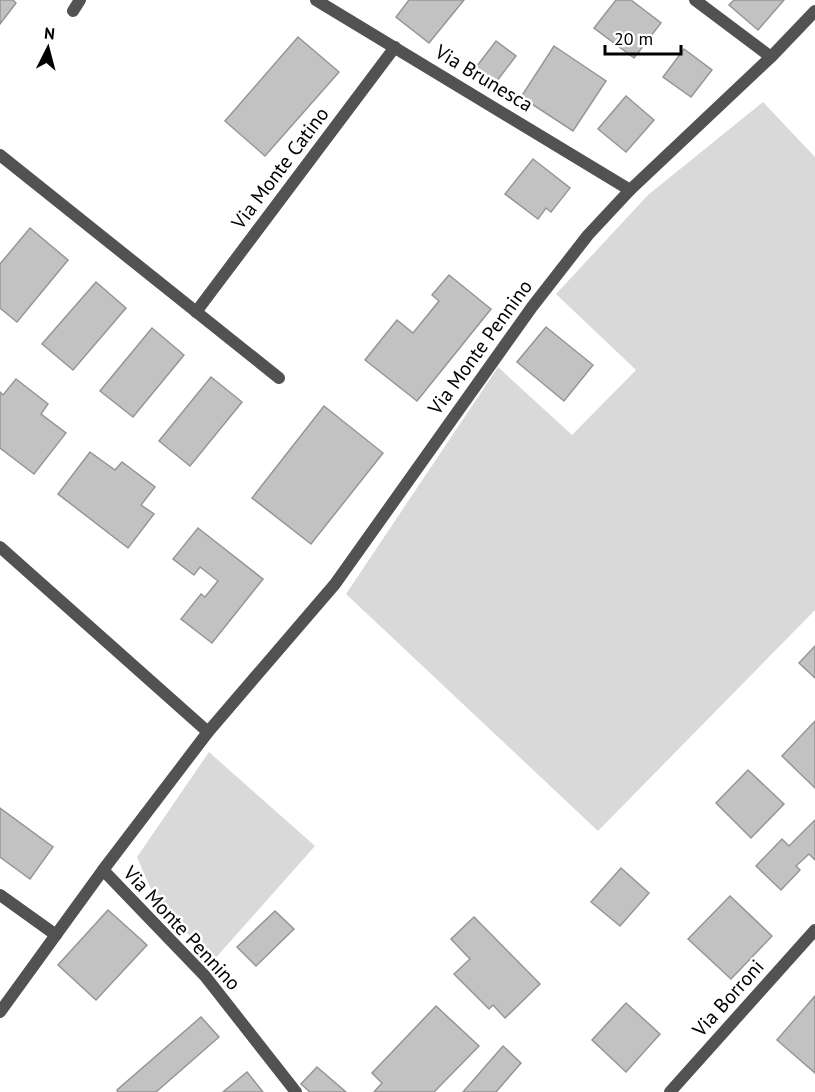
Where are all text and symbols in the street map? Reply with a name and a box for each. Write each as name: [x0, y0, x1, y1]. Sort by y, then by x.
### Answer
north arrow: [18, 18, 78, 78]
scale bar: [605, 18, 682, 56]
text: N: [43, 23, 56, 44]
text: 20 m: [614, 27, 653, 50]
street label: Via Brunesca: [429, 38, 538, 117]
street label: Via Monte Catino: [225, 102, 334, 235]
street label: Via Monte Pennino: [422, 274, 538, 421]
street label: Via Monte Pennino: [117, 860, 246, 996]
street label: Via Borroni: [686, 954, 769, 1043]

